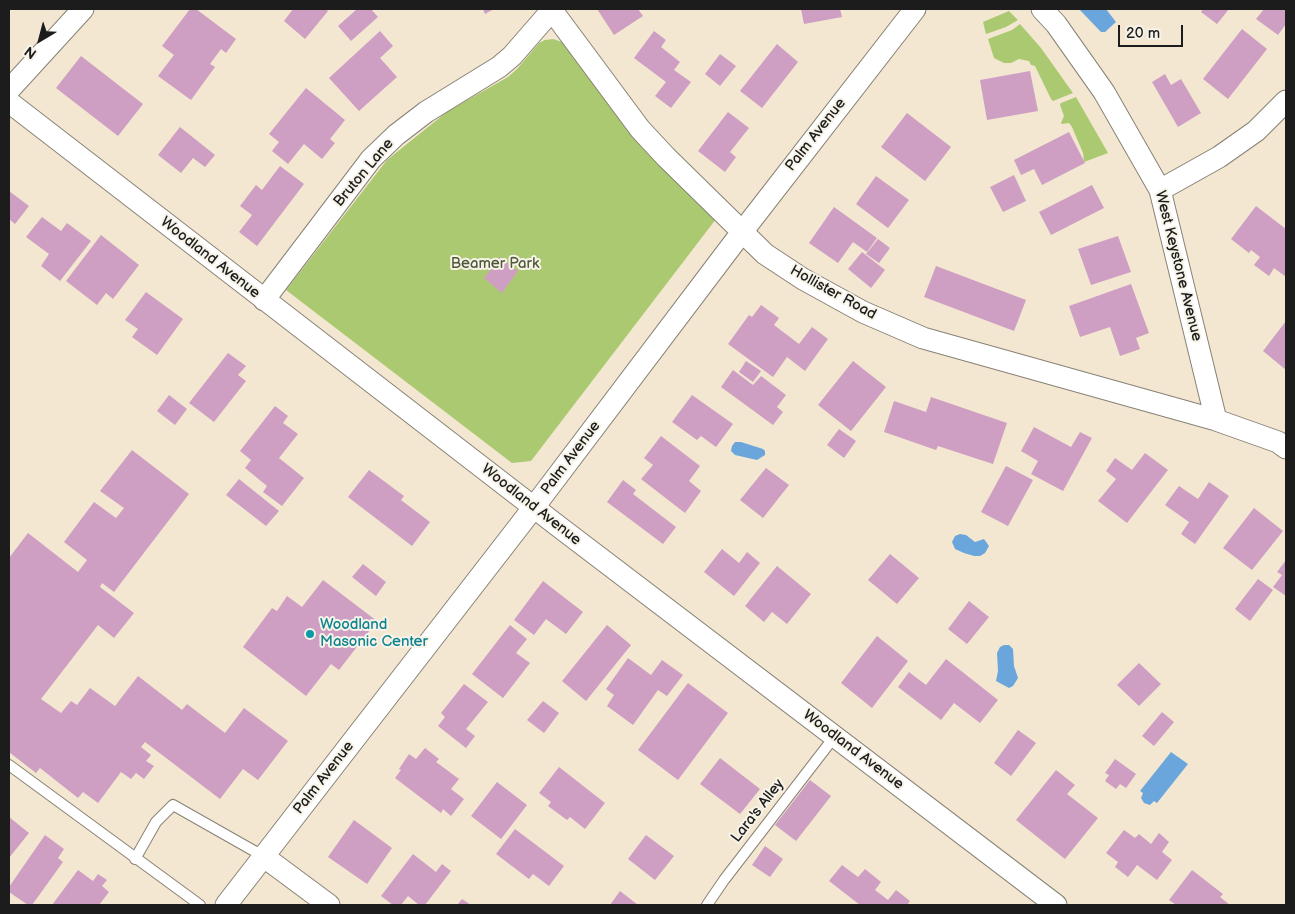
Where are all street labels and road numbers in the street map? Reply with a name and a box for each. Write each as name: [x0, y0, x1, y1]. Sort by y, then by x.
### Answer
street label: Palm Avenue: [782, 95, 850, 175]
street label: Bruton Lane: [330, 135, 398, 211]
street label: West Keystone Avenue: [1151, 189, 1205, 343]
street label: Woodland Avenue: [157, 213, 263, 303]
street label: Hollister Road: [787, 262, 879, 324]
street label: Palm Avenue: [537, 418, 605, 498]
street label: Woodland Avenue: [478, 460, 584, 550]
street label: Woodland Avenue: [799, 706, 907, 794]
street label: Palm Avenue: [290, 738, 358, 818]
street label: Lara's Alley: [728, 776, 788, 846]

